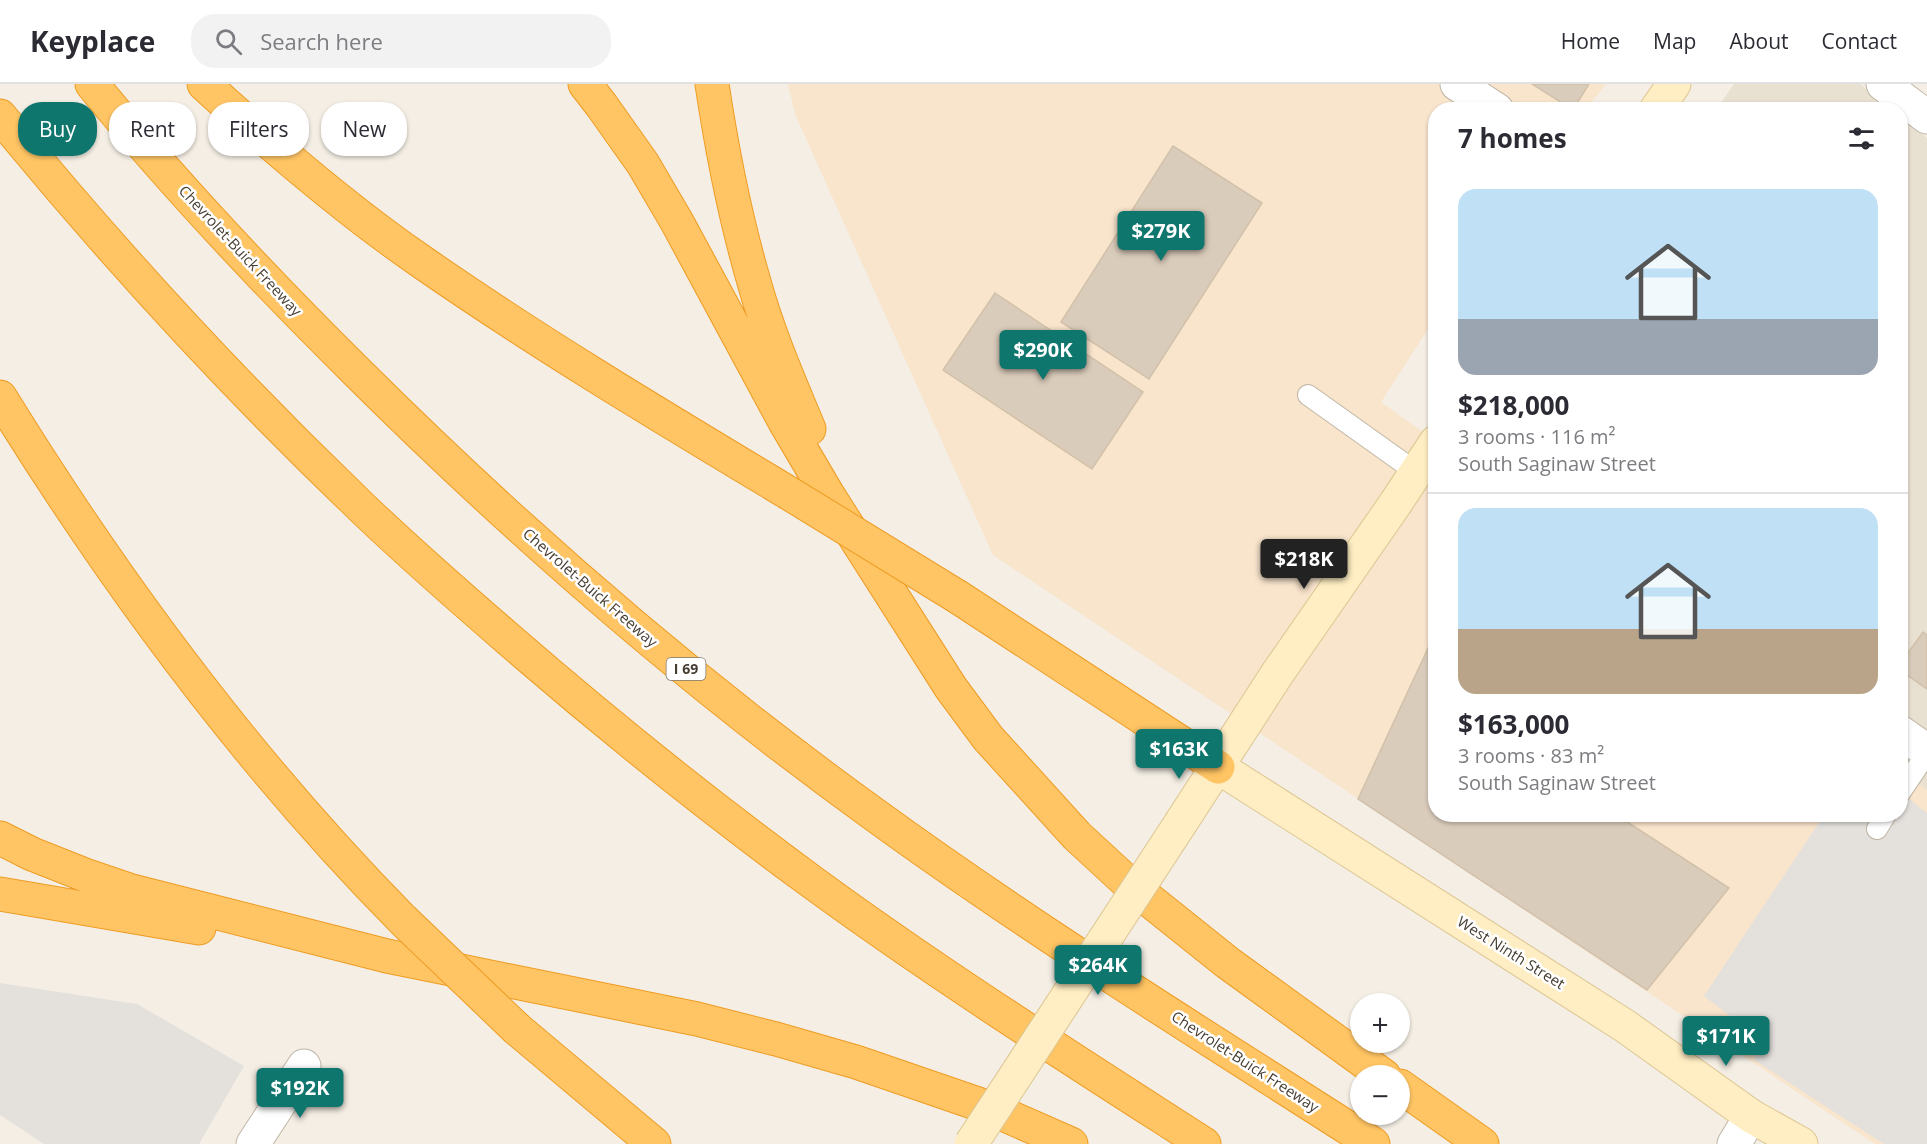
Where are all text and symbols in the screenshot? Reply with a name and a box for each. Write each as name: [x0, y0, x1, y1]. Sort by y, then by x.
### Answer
search box: [191, 14, 611, 68]
text: Keyplace: [30, 22, 155, 60]
icon: search: [212, 25, 245, 58]
text: Search here: [260, 26, 383, 56]
text: Home: [1561, 27, 1620, 55]
text: Map: [1653, 27, 1696, 55]
text: About: [1729, 27, 1789, 55]
text: Contact: [1822, 27, 1897, 55]
chip: Buy: [18, 102, 97, 156]
chip: Rent: [109, 102, 196, 156]
chip: Filters: [208, 102, 309, 156]
chip: New: [321, 102, 407, 156]
text: 7 homes: [1458, 120, 1567, 156]
icon: filters: [1845, 122, 1878, 155]
street label: Chevrolet-Buick Freeway: [175, 181, 307, 320]
pin: $279K: [1119, 211, 1203, 262]
text: $279K: [1131, 217, 1191, 244]
icon: home: [1614, 228, 1722, 336]
pin: $290K: [1001, 330, 1085, 381]
text: $290K: [1013, 336, 1073, 363]
text: $218,000: [1458, 387, 1569, 423]
text: 3 rooms · 116 m²: [1458, 423, 1616, 450]
text: South Saginaw Street: [1458, 450, 1656, 477]
street label: Chevrolet-Buick Freeway: [519, 523, 662, 652]
pin: $218K: [1262, 539, 1346, 590]
text: $218K: [1274, 545, 1334, 572]
icon: home: [1614, 547, 1722, 655]
road number: I 69: [666, 658, 706, 680]
text: $163,000: [1458, 706, 1569, 742]
pin: $163K: [1137, 729, 1221, 780]
text: $163K: [1149, 735, 1209, 762]
text: 3 rooms · 83 m²: [1458, 742, 1604, 769]
text: South Saginaw Street: [1458, 769, 1656, 796]
street label: West Ninth Street: [1454, 911, 1569, 993]
pin: $264K: [1056, 945, 1140, 996]
text: $264K: [1068, 951, 1128, 978]
map controls: [1350, 993, 1410, 1125]
button: +: [1350, 993, 1410, 1053]
street label: Chevrolet-Buick Freeway: [1168, 1006, 1323, 1117]
pin: $171K: [1684, 1016, 1768, 1067]
text: $171K: [1696, 1022, 1756, 1049]
button: −: [1350, 1065, 1410, 1125]
pin: $192K: [258, 1068, 342, 1119]
text: $192K: [270, 1074, 330, 1101]

